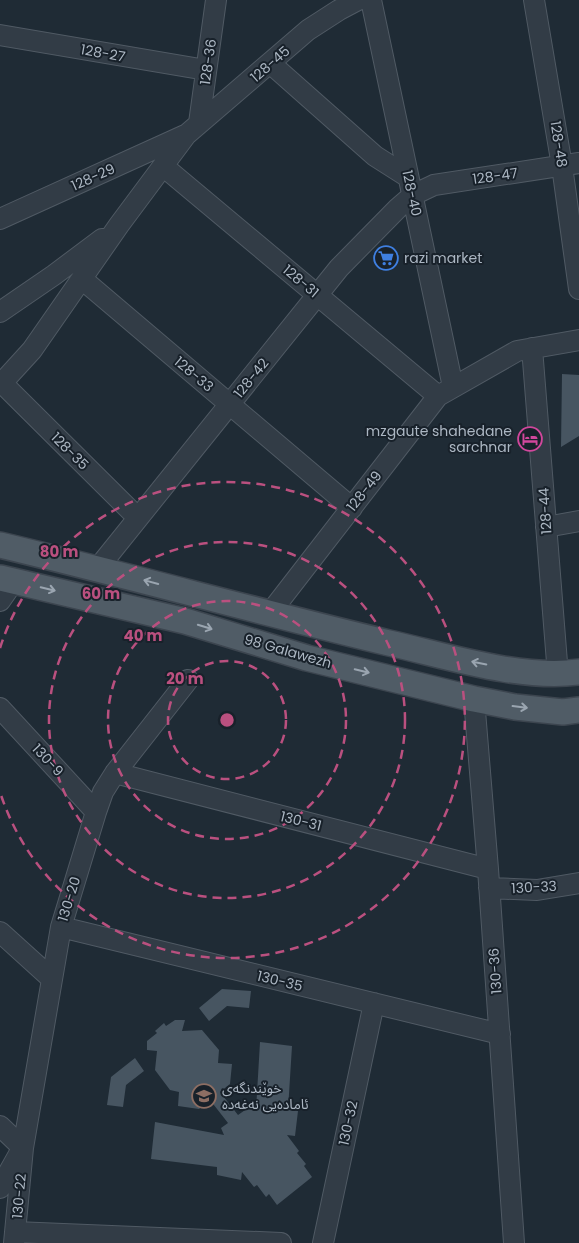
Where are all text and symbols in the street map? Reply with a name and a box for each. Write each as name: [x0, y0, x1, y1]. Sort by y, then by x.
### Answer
street label: 128-36: [195, 38, 221, 86]
street label: 128-27: [79, 39, 127, 67]
street label: 128-45: [246, 41, 294, 87]
street label: 128-48: [545, 119, 573, 169]
street label: 128-29: [68, 159, 118, 195]
street label: 128-47: [471, 163, 519, 189]
street label: 128-40: [397, 168, 427, 218]
supermarket icon: razi market: [373, 245, 399, 271]
place label: razi market: [404, 248, 482, 268]
street label: 128-31: [279, 260, 323, 302]
street label: 128-33: [170, 352, 218, 396]
street label: 128-42: [229, 354, 273, 402]
place label: mzgaute shahedane sarchnar: [366, 421, 512, 457]
hotel icon: mzgaute shahedane sarchnar: [517, 426, 543, 452]
street label: 128-35: [47, 428, 93, 474]
street label: 128-49: [342, 466, 386, 516]
street label: 128-44: [533, 487, 557, 535]
text: 80 m: [40, 541, 78, 562]
one-way arrow: [144, 577, 160, 586]
text: 60 m: [82, 583, 120, 604]
one-way arrow: [39, 585, 55, 594]
one-way arrow: [197, 623, 213, 633]
text: 40 m: [123, 625, 163, 646]
street label: 98 Galawezh: [242, 629, 334, 673]
one-way arrow: [471, 658, 487, 668]
one-way arrow: [353, 667, 369, 676]
text: 20 m: [166, 668, 204, 689]
one-way arrow: [512, 702, 528, 712]
centre of rings: [218, 711, 236, 729]
street label: 130-9: [28, 739, 68, 781]
street label: 130-31: [278, 806, 324, 836]
street label: 130-20: [53, 874, 85, 924]
street label: 130-33: [511, 876, 557, 898]
street label: 130-36: [483, 947, 507, 995]
street label: 130-35: [255, 966, 305, 996]
place label: خوێندنگەی ئامادەیی نەغەدە: [222, 1078, 309, 1114]
school or university icon: خوێندنگەی ئامادەیی نەغەدە: [191, 1083, 217, 1109]
street label: 130-32: [333, 1099, 363, 1147]
street label: 130-22: [7, 1173, 31, 1219]

